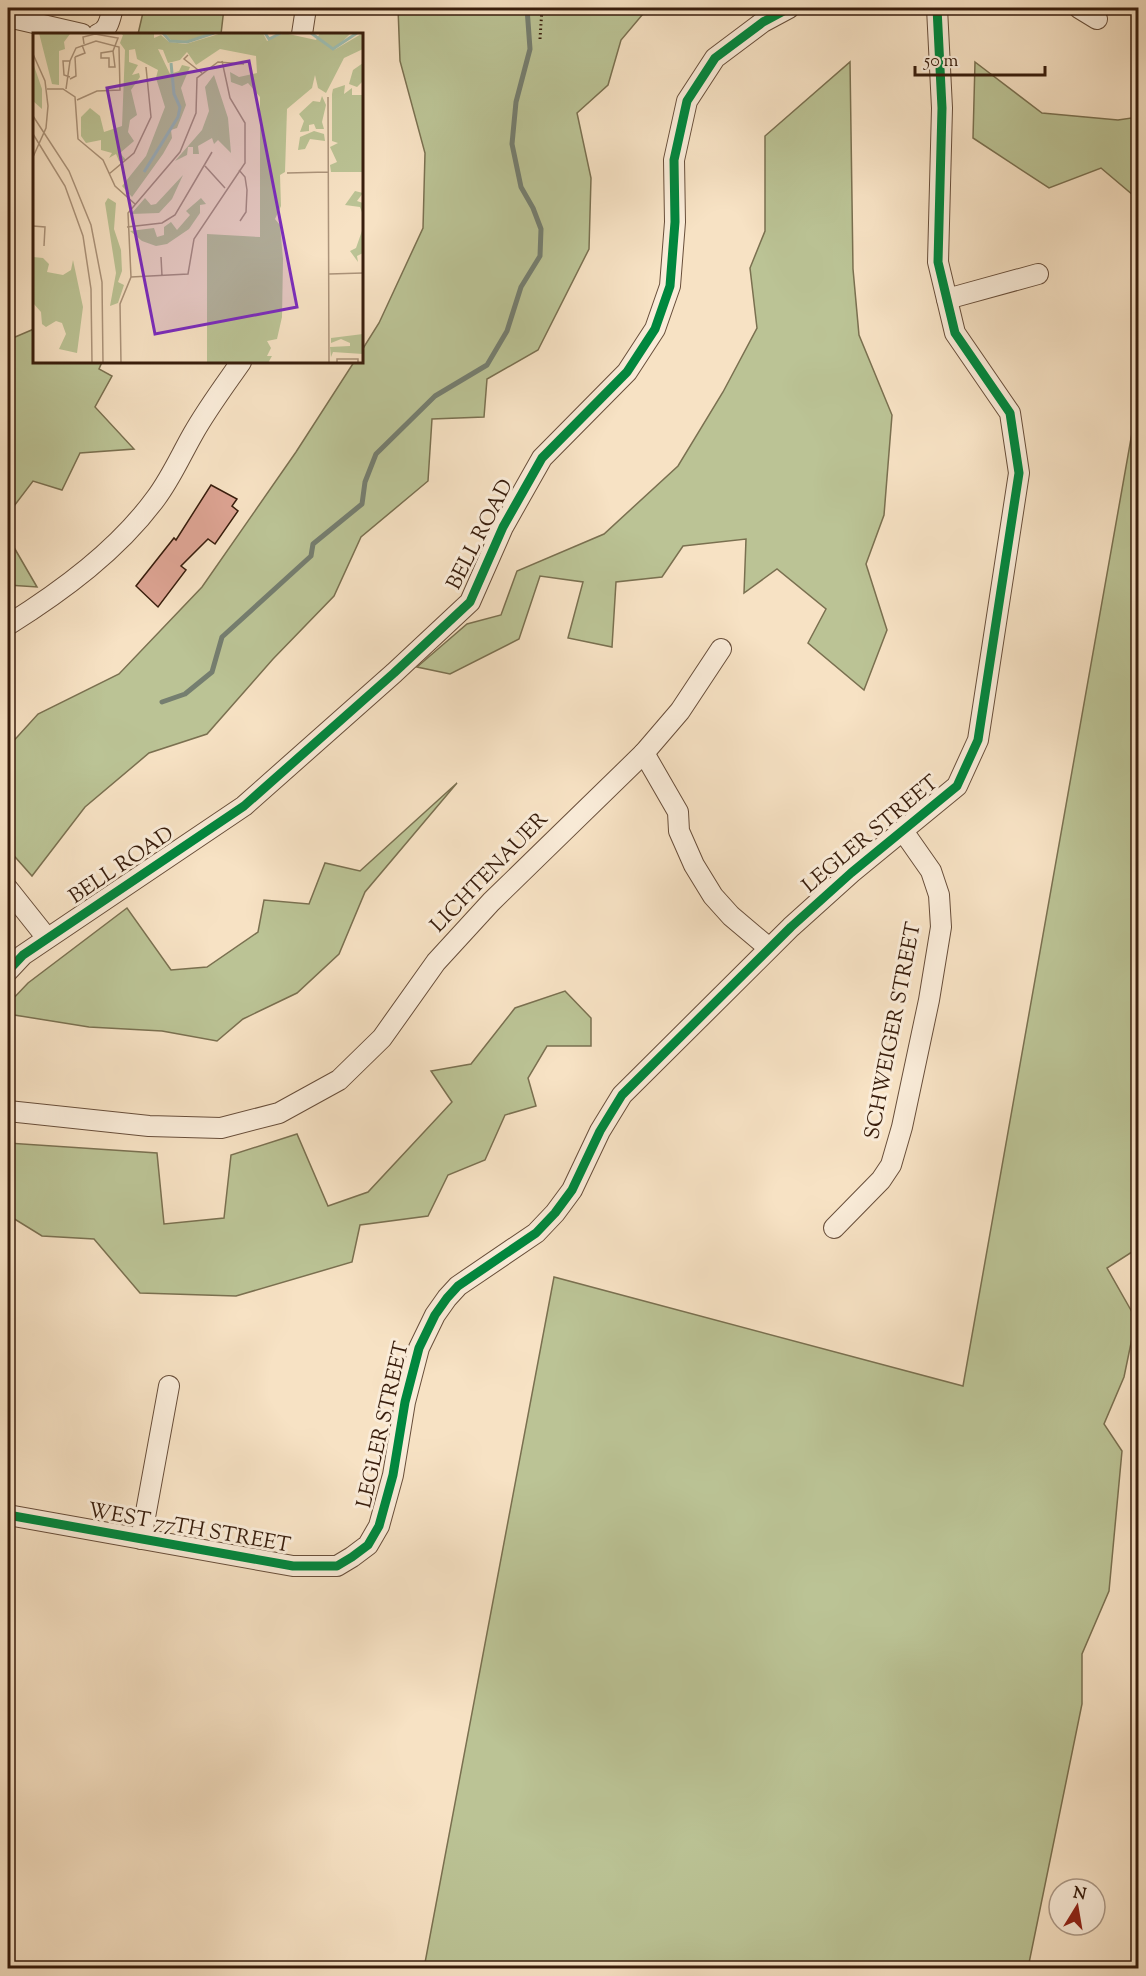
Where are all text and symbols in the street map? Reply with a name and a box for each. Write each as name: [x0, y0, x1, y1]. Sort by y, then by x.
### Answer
inset map: [33, 33, 363, 363]
scale bar: [915, 39, 1046, 77]
text: 50 m: [923, 49, 959, 75]
street label: BELL ROAD: [440, 474, 522, 596]
street label: LEGLER STREET: [796, 769, 946, 901]
street label: LICHTENAUER: [424, 806, 556, 940]
street label: BELL ROAD: [64, 820, 180, 912]
street label: SCHWEIGER STREET: [858, 920, 930, 1142]
street label: LEGLER STREET: [350, 1339, 418, 1511]
street label: WEST 77TH STREET: [85, 1496, 293, 1562]
north arrow: [1047, 1877, 1107, 1937]
text: N: [1071, 1882, 1088, 1907]

